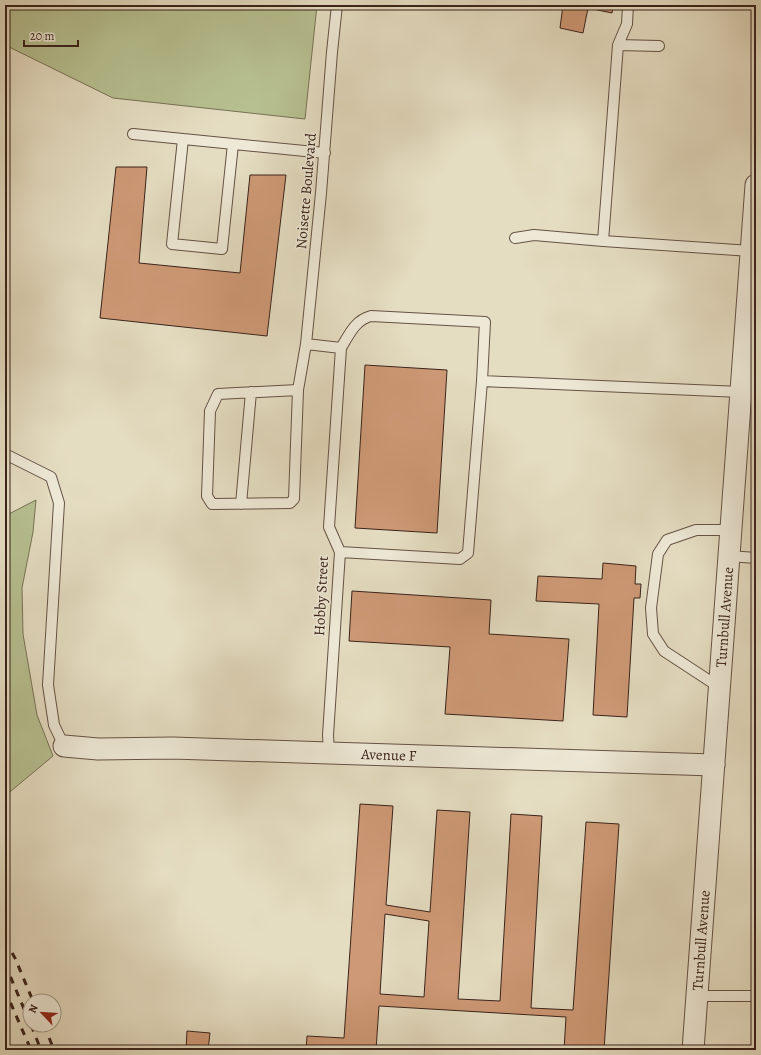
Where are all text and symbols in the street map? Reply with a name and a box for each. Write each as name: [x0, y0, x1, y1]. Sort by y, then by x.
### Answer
scale bar: [24, 22, 78, 48]
text: 20 m: [30, 28, 54, 44]
street label: Noisette Boulevard: [291, 131, 321, 250]
street label: Hobby Street: [309, 555, 333, 636]
street label: Turnbull Avenue: [711, 566, 738, 668]
street label: Avenue F: [360, 744, 417, 766]
street label: Turnbull Avenue: [687, 889, 715, 991]
north arrow: [22, 993, 62, 1033]
text: N: [25, 1002, 42, 1016]

